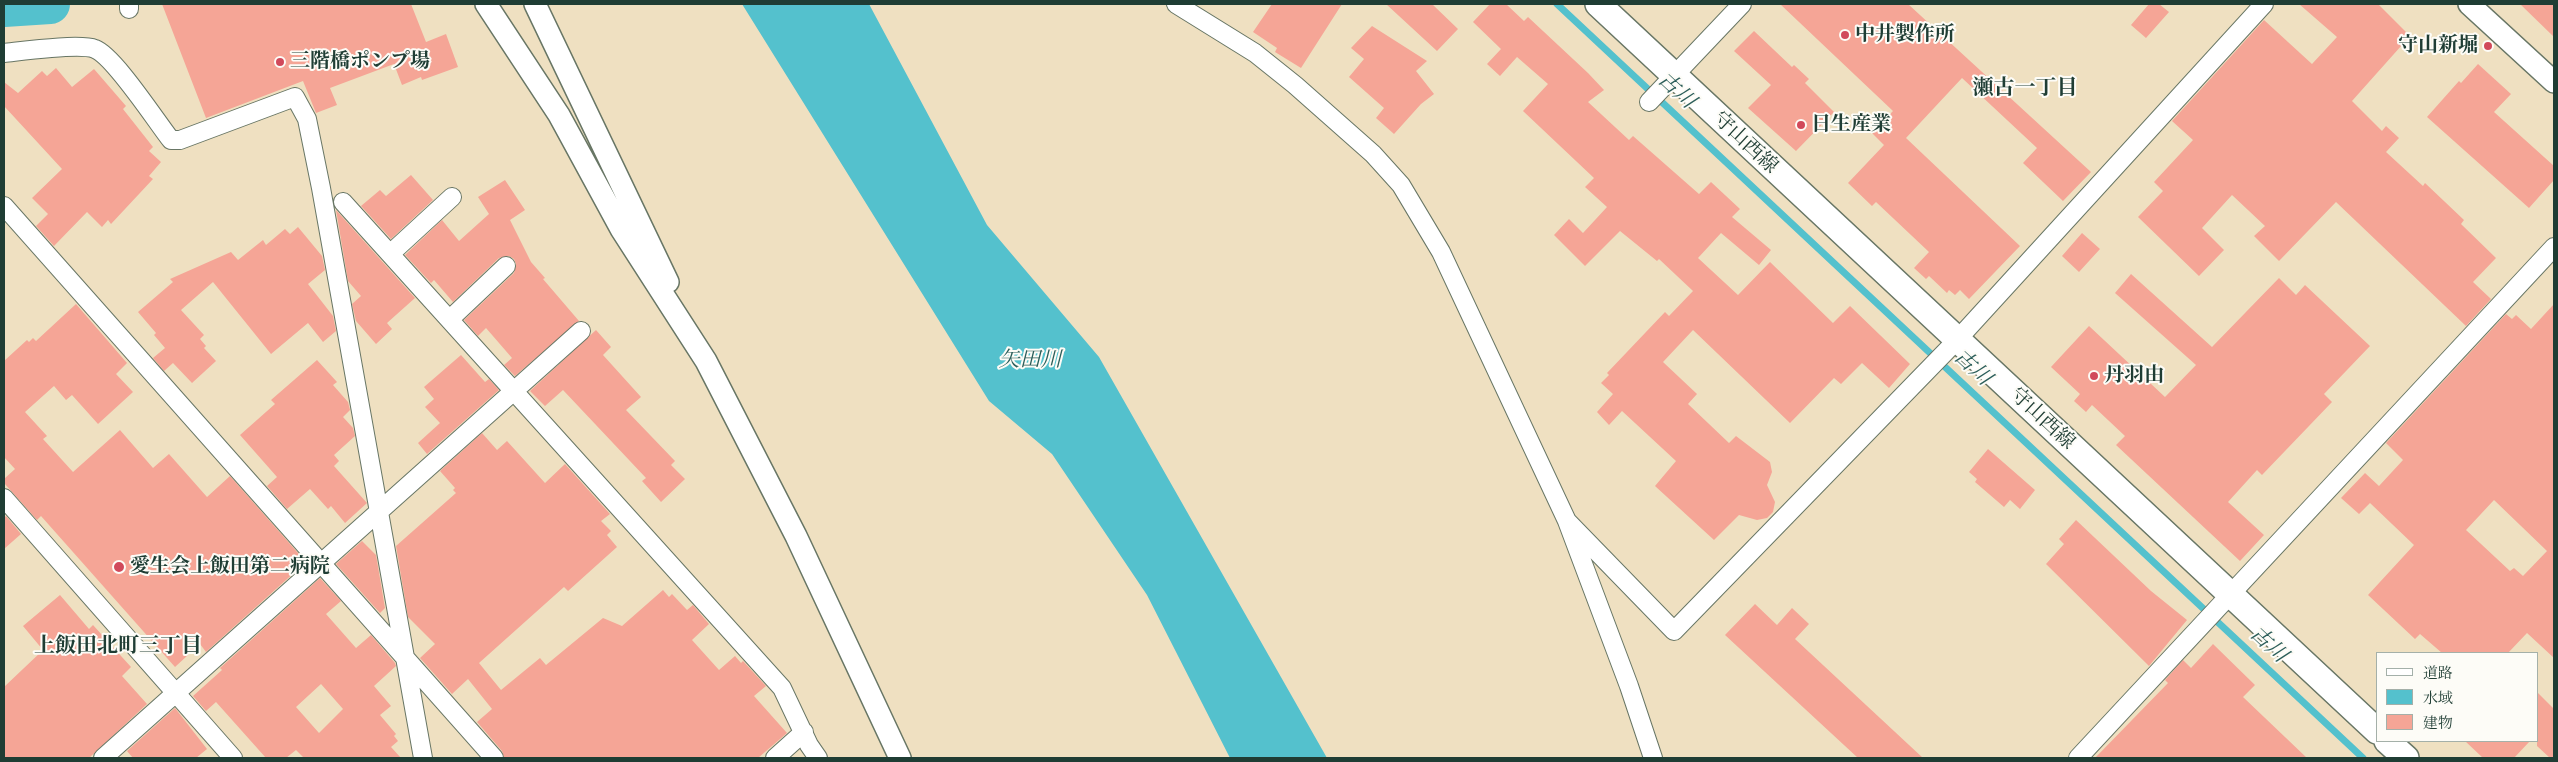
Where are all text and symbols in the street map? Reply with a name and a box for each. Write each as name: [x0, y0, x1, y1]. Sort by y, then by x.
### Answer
place label: 中井製作所: [1855, 23, 1955, 47]
marker: 中井製作所: [1839, 29, 1851, 41]
place label: 守山新堀: [2398, 34, 2478, 58]
marker: 守山新堀: [2482, 40, 2494, 52]
place label: 三階橋ポンプ場: [290, 50, 430, 74]
marker: 三階橋ポンプ場: [274, 56, 286, 68]
water label: 古川: [1652, 67, 1700, 115]
district label: 瀬古一丁目: [1973, 76, 2077, 102]
street label: 守山西線: [1708, 107, 1782, 179]
place label: 日生産業: [1811, 113, 1891, 137]
marker: 日生産業: [1795, 119, 1807, 131]
water label: 古川: [1948, 344, 1996, 392]
water label: 矢田川: [999, 348, 1061, 374]
place label: 丹羽由: [2104, 364, 2164, 388]
marker: 丹羽由: [2088, 370, 2100, 382]
street label: 守山西線: [2005, 383, 2079, 455]
place label: 愛生会上飯田第二病院: [130, 555, 330, 579]
marker: 愛生会上飯田第二病院: [112, 560, 126, 574]
water label: 古川: [2244, 621, 2292, 669]
district label: 上飯田北町三丁目: [34, 634, 202, 660]
legend: [2376, 652, 2538, 742]
text: 道路: [2423, 662, 2453, 683]
text: 水域: [2423, 687, 2453, 708]
text: 建物: [2423, 712, 2453, 733]

